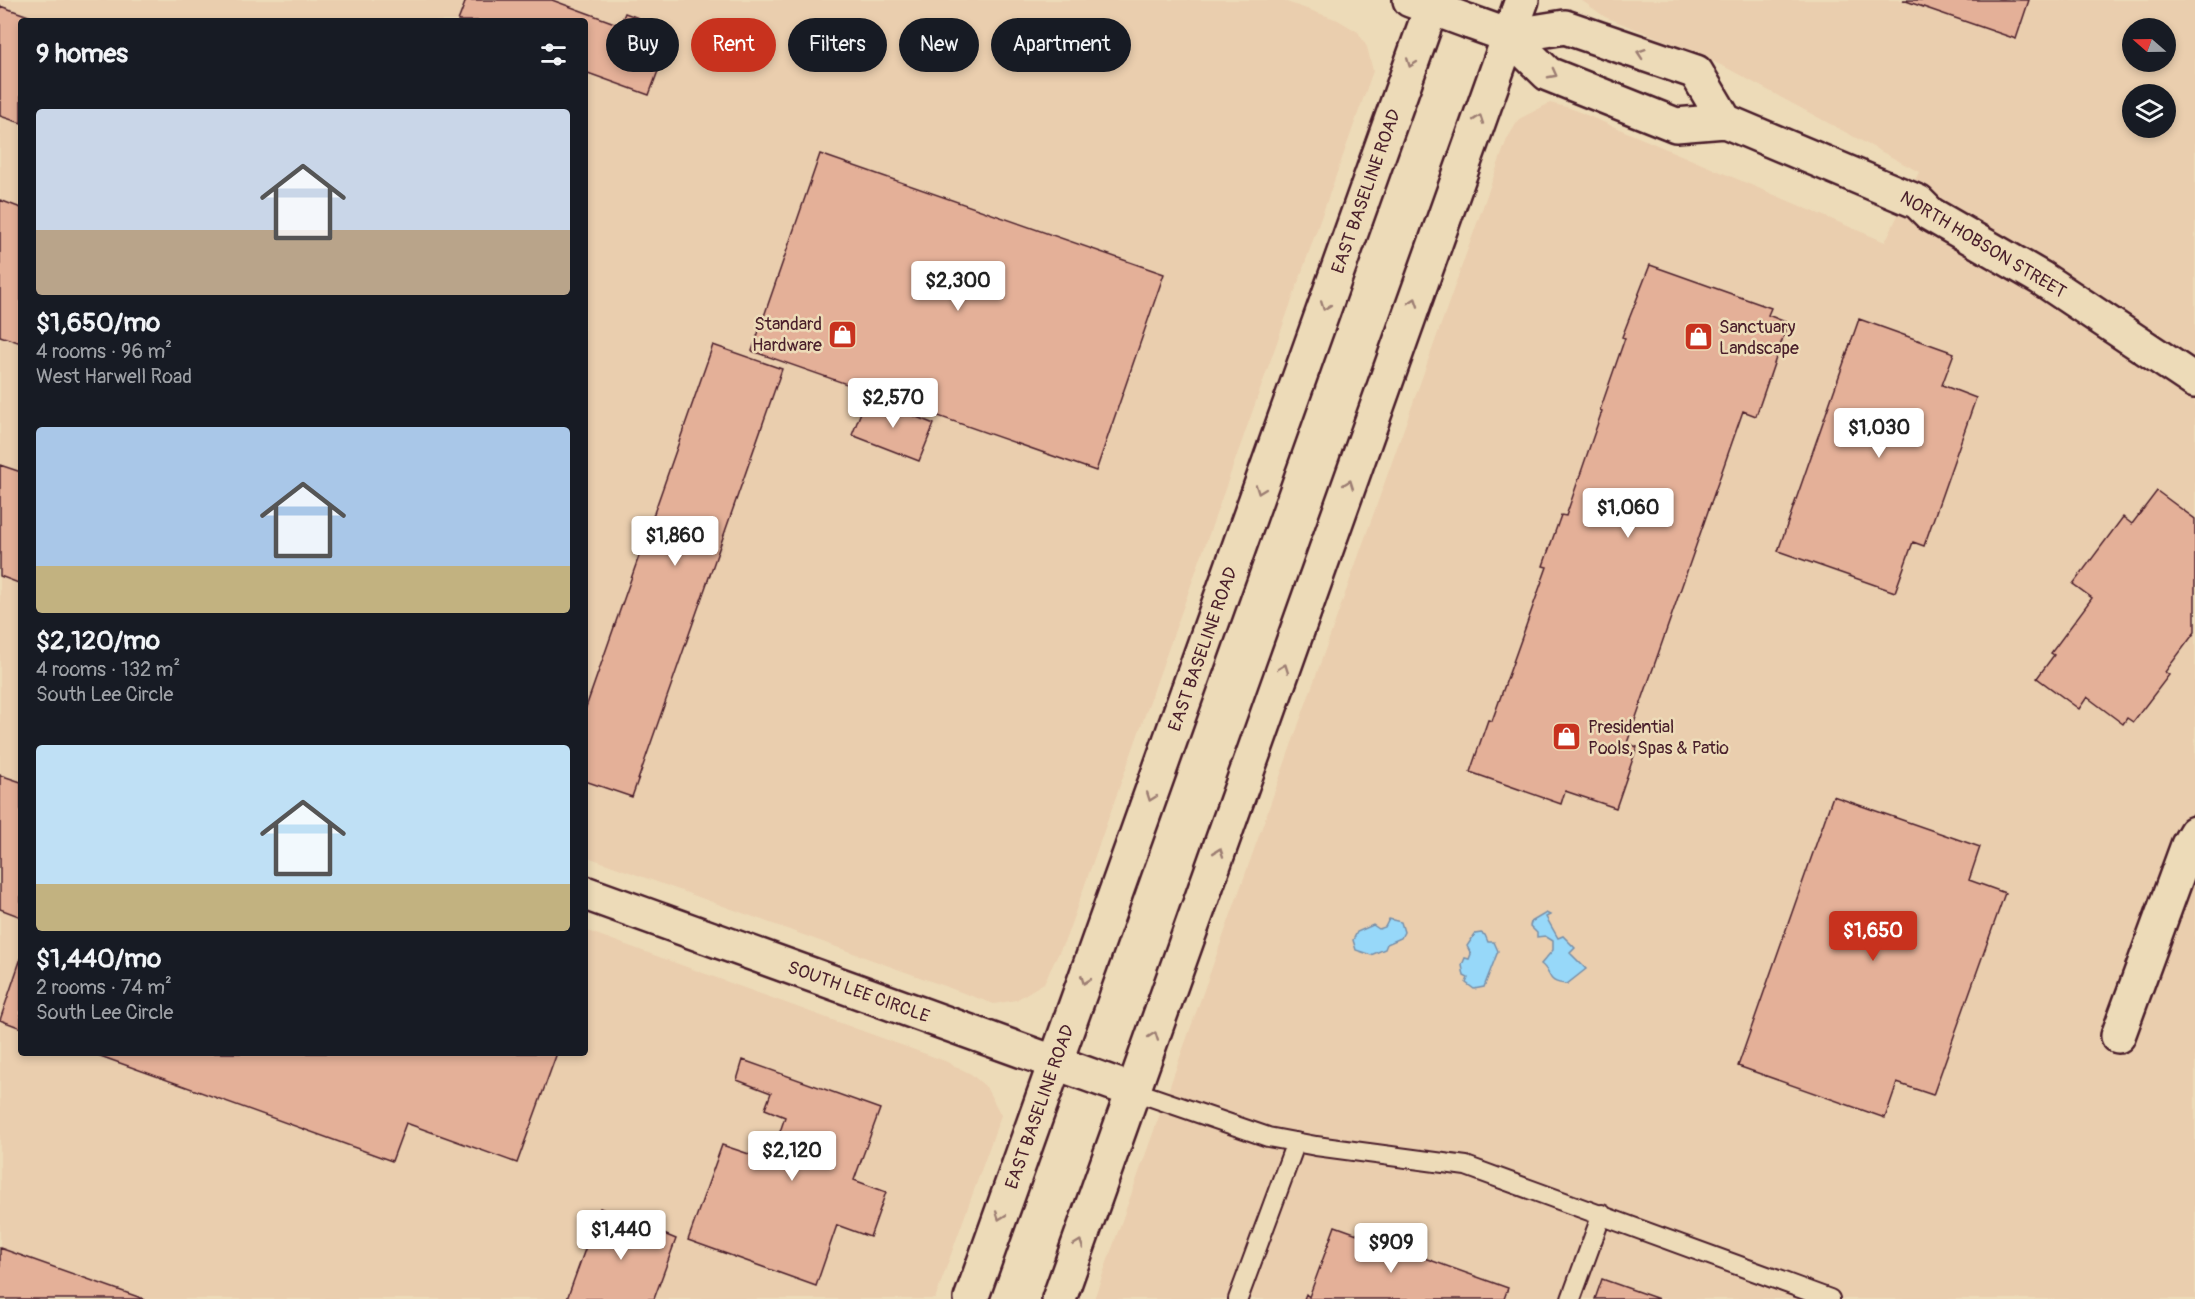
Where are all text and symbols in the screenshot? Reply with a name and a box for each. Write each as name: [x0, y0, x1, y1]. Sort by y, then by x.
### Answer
chip: Buy: [606, 18, 679, 72]
chip: Rent: [691, 18, 776, 72]
chip: Filters: [788, 18, 887, 72]
chip: New: [899, 18, 979, 72]
chip: Apartment: [991, 18, 1131, 72]
north arrow: [2122, 18, 2176, 72]
map controls: [2122, 18, 2176, 138]
text: 9 homes: [36, 38, 128, 70]
icon: filters: [537, 38, 570, 71]
one-way arrow: [1636, 48, 1647, 60]
one-way arrow: [1406, 57, 1419, 68]
one-way arrow: [1546, 67, 1557, 78]
button: layers: [2122, 84, 2176, 138]
street label: EAST BASELINE ROAD: [1326, 106, 1406, 276]
one-way arrow: [1472, 114, 1485, 124]
icon: home: [249, 148, 357, 256]
street label: NORTH HOBSON STREET: [1896, 186, 2070, 304]
pin: $2,300: [909, 261, 1007, 312]
text: $2,300: [925, 268, 991, 293]
one-way arrow: [1407, 298, 1420, 308]
one-way arrow: [1320, 300, 1333, 311]
text: $1,650/mo: [36, 307, 160, 339]
place label: Standard Hardware: [752, 313, 822, 357]
place label: Sanctuary Landscape: [1719, 316, 1799, 360]
shop icon: Standard Hardware: [827, 318, 859, 350]
shop icon: Sanctuary Landscape: [1682, 321, 1714, 353]
text: 4 rooms · 96 m²: [36, 339, 172, 364]
text: West Harwell Road: [36, 364, 192, 389]
pin: $2,570: [844, 378, 942, 429]
text: $2,570: [862, 385, 924, 410]
pin: $1,030: [1830, 408, 1928, 459]
text: $1,030: [1848, 415, 1910, 440]
icon: home: [249, 466, 357, 574]
one-way arrow: [1342, 479, 1355, 490]
one-way arrow: [1255, 484, 1268, 495]
pin: $1,060: [1579, 488, 1677, 539]
text: $1,060: [1597, 495, 1659, 520]
pin: $1,860: [626, 516, 724, 567]
text: $1,860: [645, 523, 705, 548]
street label: EAST BASELINE ROAD: [1163, 564, 1242, 734]
text: $2,120/mo: [36, 625, 160, 657]
text: 4 rooms · 132 m²: [36, 657, 180, 682]
one-way arrow: [1276, 663, 1289, 674]
text: South Lee Circle: [36, 682, 173, 707]
place label: Presidential Pools, Spas & Patio: [1588, 716, 1729, 760]
shop icon: Presidential Pools, Spas & Patio: [1551, 721, 1583, 753]
icon: home: [249, 784, 357, 892]
one-way arrow: [1146, 791, 1159, 801]
one-way arrow: [1211, 847, 1224, 858]
pin: $1,650: [1824, 911, 1922, 962]
text: $1,650: [1843, 918, 1903, 943]
text: $1,440/mo: [36, 943, 161, 975]
street label: SOUTH LEE CIRCLE: [785, 956, 933, 1028]
one-way arrow: [1079, 974, 1092, 985]
text: 2 rooms · 74 m²: [36, 975, 172, 1000]
text: South Lee Circle: [36, 1000, 173, 1025]
street label: EAST BASELINE ROAD: [1000, 1022, 1079, 1192]
one-way arrow: [1146, 1031, 1159, 1042]
pin: $2,120: [743, 1131, 841, 1182]
text: $2,120: [762, 1138, 822, 1163]
pin: $1,440: [572, 1210, 670, 1261]
one-way arrow: [995, 1210, 1008, 1221]
text: $1,440: [591, 1217, 651, 1242]
pin: $909: [1355, 1223, 1427, 1274]
text: $909: [1368, 1230, 1414, 1255]
one-way arrow: [1071, 1239, 1084, 1250]

